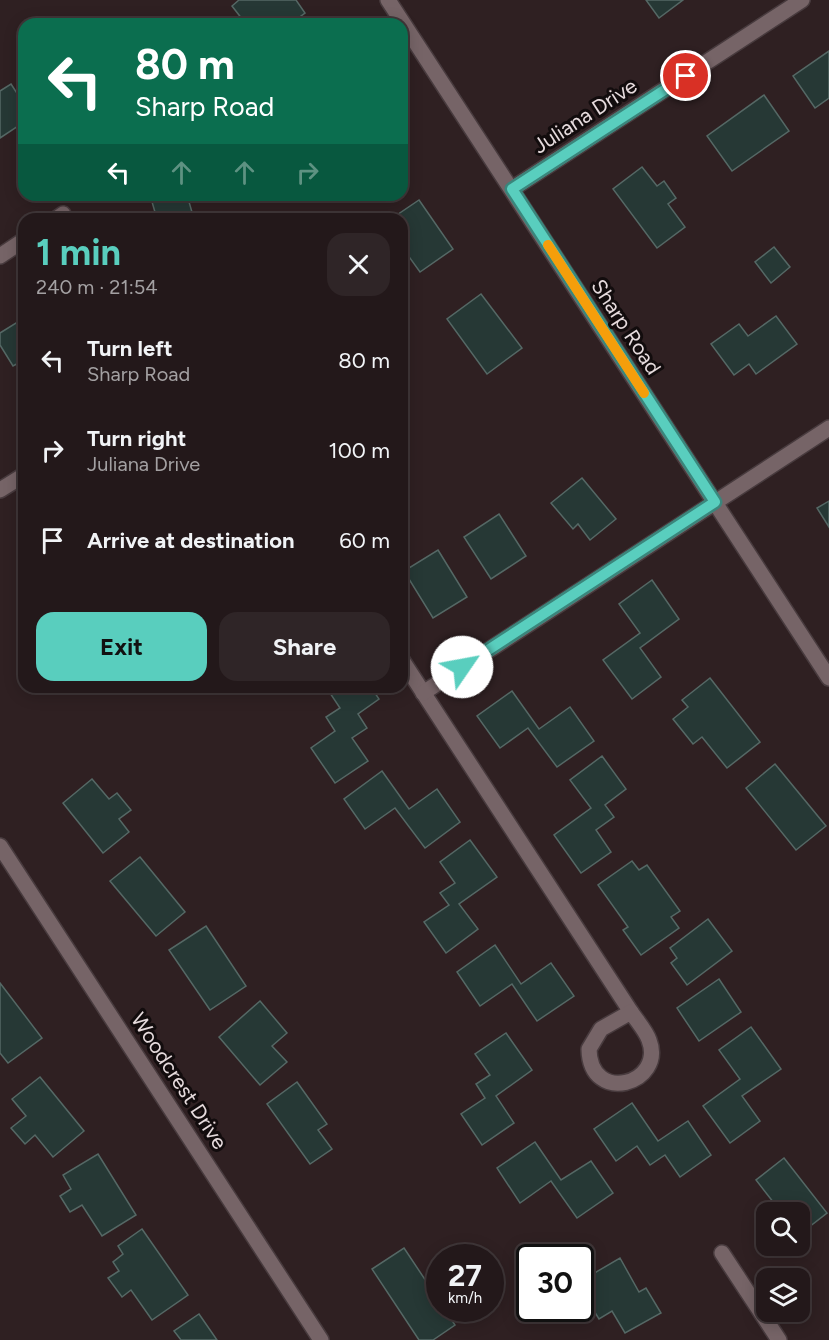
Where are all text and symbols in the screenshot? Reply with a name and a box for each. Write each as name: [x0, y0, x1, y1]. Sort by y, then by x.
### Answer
text: 80 m: [135, 39, 235, 90]
icon: left: [36, 42, 114, 120]
pin: [660, 50, 711, 101]
icon: arrive: [669, 59, 702, 92]
street label: Juliana Drive: [528, 73, 641, 158]
text: Sharp Road: [135, 90, 274, 123]
icon: left: [102, 156, 135, 189]
icon: ahead: [165, 156, 198, 189]
icon: ahead: [228, 156, 261, 189]
icon: right: [291, 156, 324, 189]
text: 1 min: [36, 231, 121, 274]
button: close: [327, 233, 390, 296]
street label: Sharp Road: [586, 274, 666, 379]
text: 240 m · 21:54: [36, 275, 158, 299]
text: Turn left: [87, 335, 173, 362]
icon: left: [36, 344, 69, 377]
text: 80 m: [338, 347, 390, 374]
text: Sharp Road: [87, 362, 190, 386]
text: Turn right: [87, 425, 186, 452]
icon: right: [36, 434, 69, 467]
text: 100 m: [329, 437, 390, 464]
text: Juliana Drive: [87, 452, 200, 476]
icon: arrive: [36, 524, 69, 557]
text: Arrive at destination: [87, 527, 295, 554]
text: 60 m: [339, 527, 390, 554]
button: Exit: [36, 612, 207, 681]
button: Share: [219, 612, 390, 681]
position arrow: [430, 635, 494, 699]
street label: Woodcrest Drive: [126, 1008, 233, 1154]
map controls: [756, 1202, 810, 1322]
button: search: [756, 1202, 810, 1256]
speed limit sign: 30: [516, 1244, 594, 1322]
text: 27: [448, 1257, 482, 1294]
button: layers: [756, 1268, 810, 1322]
text: km/h: [448, 1289, 482, 1307]

